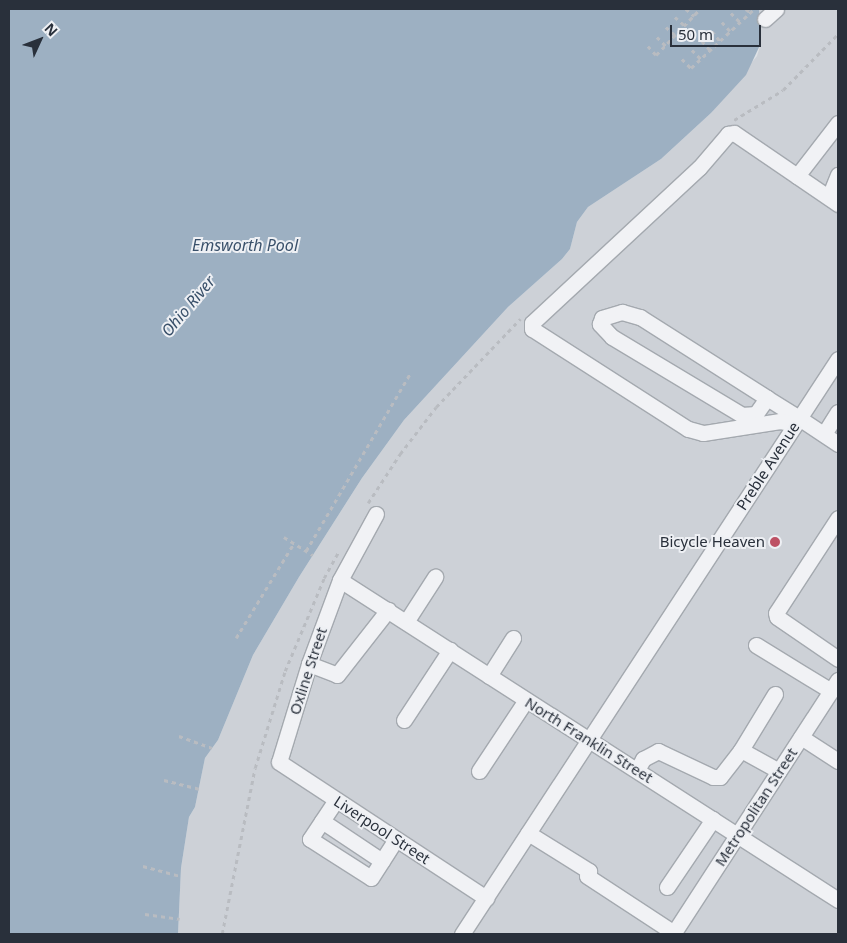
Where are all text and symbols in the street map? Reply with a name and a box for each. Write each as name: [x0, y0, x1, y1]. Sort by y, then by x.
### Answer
north arrow: [15, 15, 65, 65]
scale bar: [672, 15, 763, 47]
text: N: [40, 19, 62, 40]
text: 50 m: [678, 24, 713, 44]
water label: Emsworth Pool: [192, 235, 298, 255]
water label: Ohio River: [157, 272, 219, 340]
street label: Preble Avenue: [733, 419, 803, 513]
place label: Bicycle Heaven: [660, 533, 765, 551]
marker: Bicycle Heaven: [769, 536, 781, 548]
street label: Oxline Street: [285, 625, 331, 717]
street label: North Franklin Street: [522, 693, 656, 787]
street label: Metropolitan Street: [711, 744, 801, 870]
street label: Liverpool Street: [331, 792, 433, 868]

